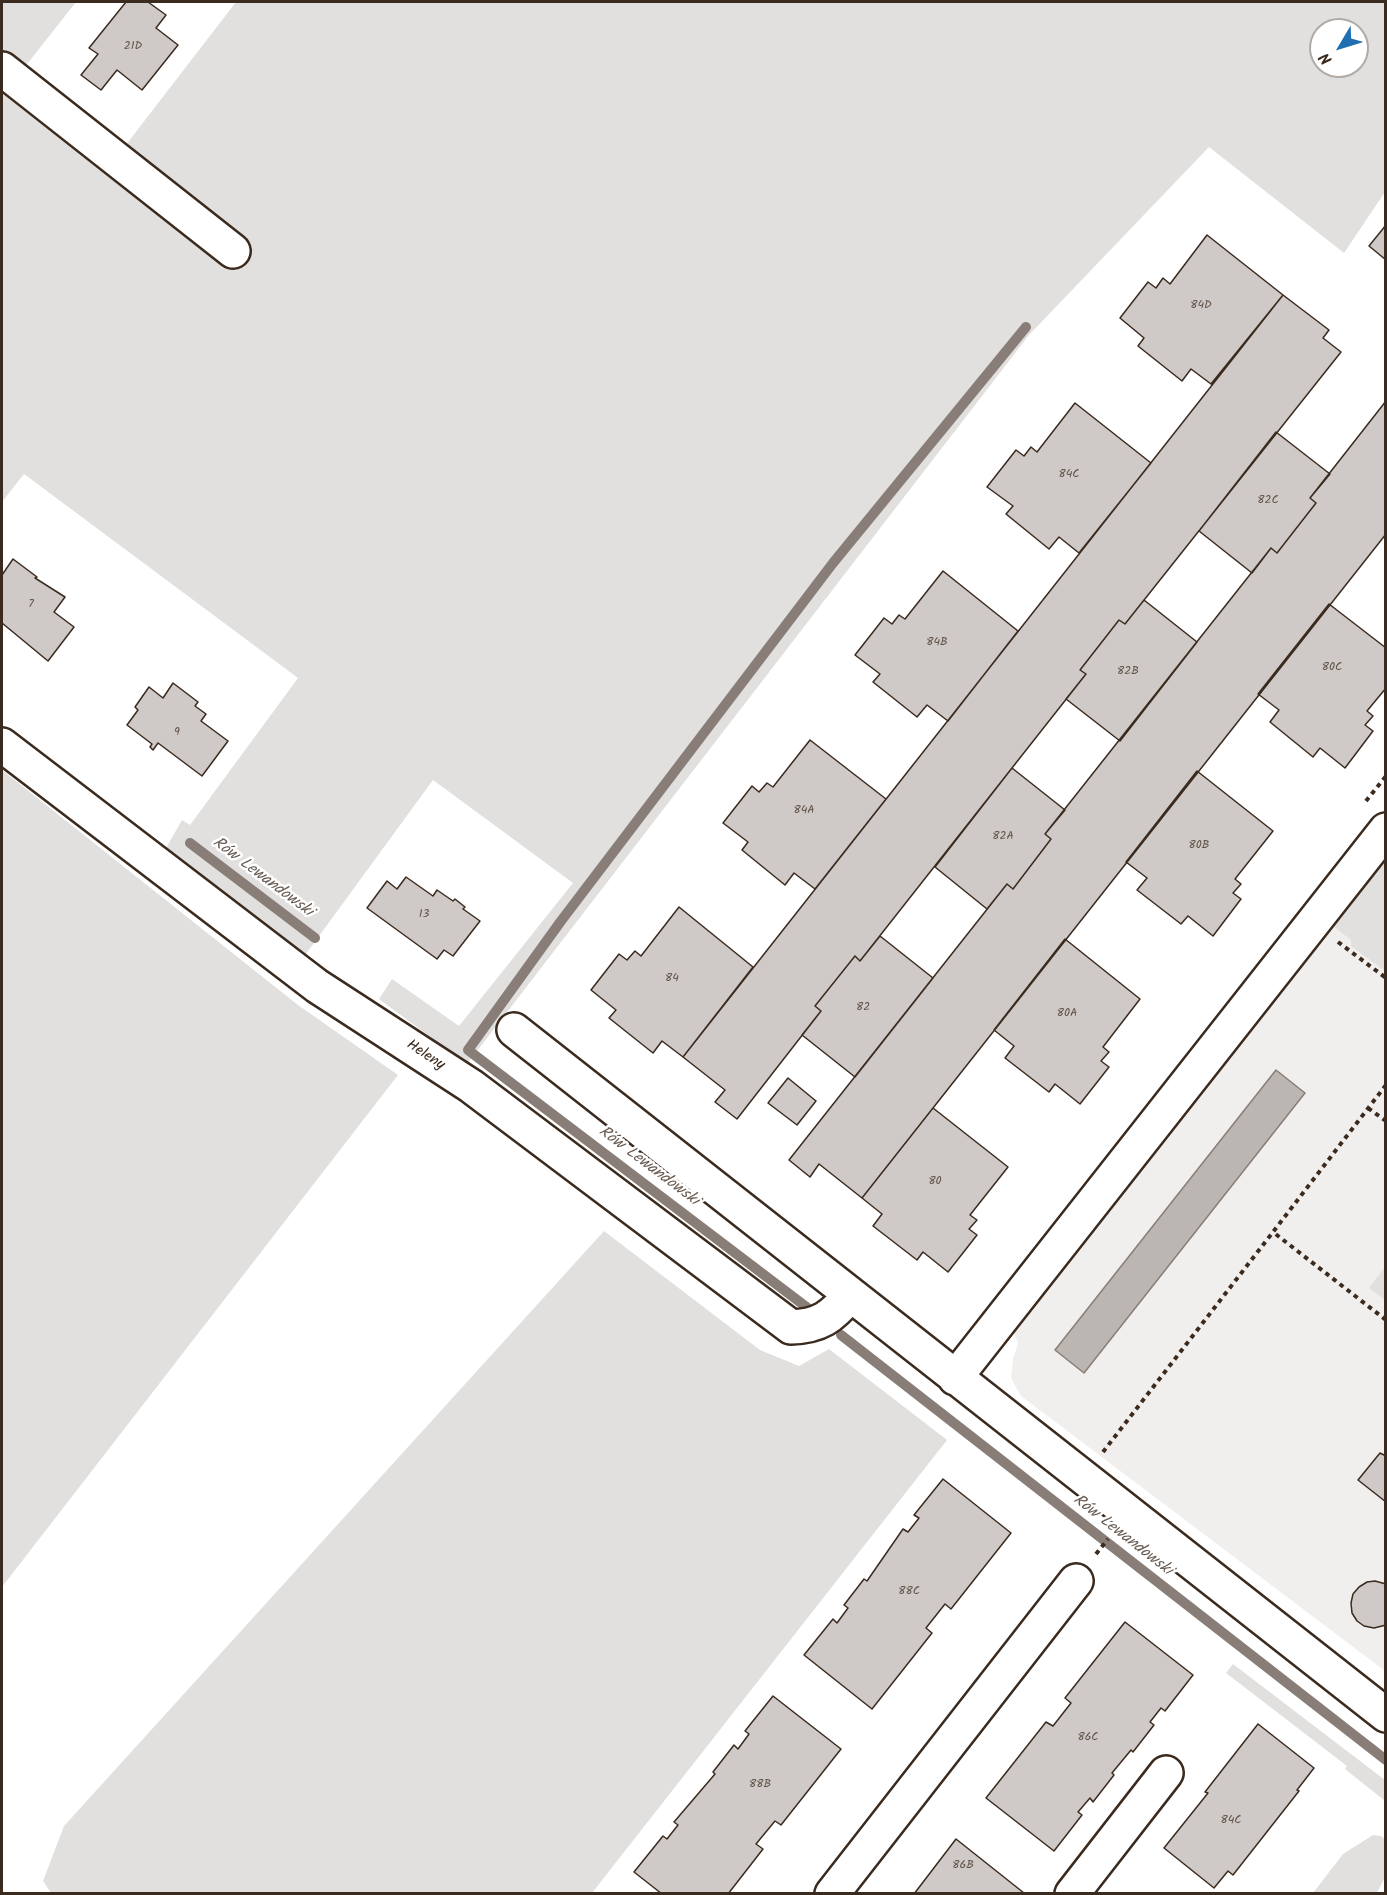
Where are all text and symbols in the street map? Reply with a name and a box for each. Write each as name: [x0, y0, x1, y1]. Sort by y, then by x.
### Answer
north arrow: [1309, 18, 1369, 78]
house number: 21D: [124, 40, 142, 54]
text: N: [1313, 46, 1339, 70]
house number: 84D: [1190, 299, 1212, 313]
house number: 84C: [1058, 468, 1080, 482]
house number: 82C: [1257, 494, 1279, 508]
house number: 7: [28, 598, 34, 612]
house number: 84B: [926, 636, 948, 650]
house number: 80C: [1322, 661, 1342, 675]
house number: 82B: [1117, 665, 1139, 679]
house number: 9: [174, 726, 180, 740]
house number: 84A: [793, 804, 815, 818]
house number: 82A: [992, 830, 1014, 844]
water label: Rów Lewandowski: [208, 834, 316, 922]
house number: 80B: [1189, 839, 1209, 853]
house number: 13: [419, 908, 429, 922]
house number: 84: [665, 972, 679, 986]
house number: 82: [856, 1001, 870, 1015]
house number: 80A: [1057, 1007, 1077, 1021]
street label: Heleny: [402, 1037, 448, 1075]
water label: Rów Lewandowski: [594, 1123, 702, 1211]
house number: 80: [928, 1175, 942, 1189]
water label: Rów Lewandowski: [1069, 1491, 1175, 1581]
house number: 88C: [898, 1585, 920, 1599]
house number: 86C: [1077, 1731, 1099, 1745]
house number: 88B: [749, 1778, 771, 1792]
house number: 84C: [1220, 1814, 1242, 1828]
house number: 86B: [952, 1859, 974, 1873]

